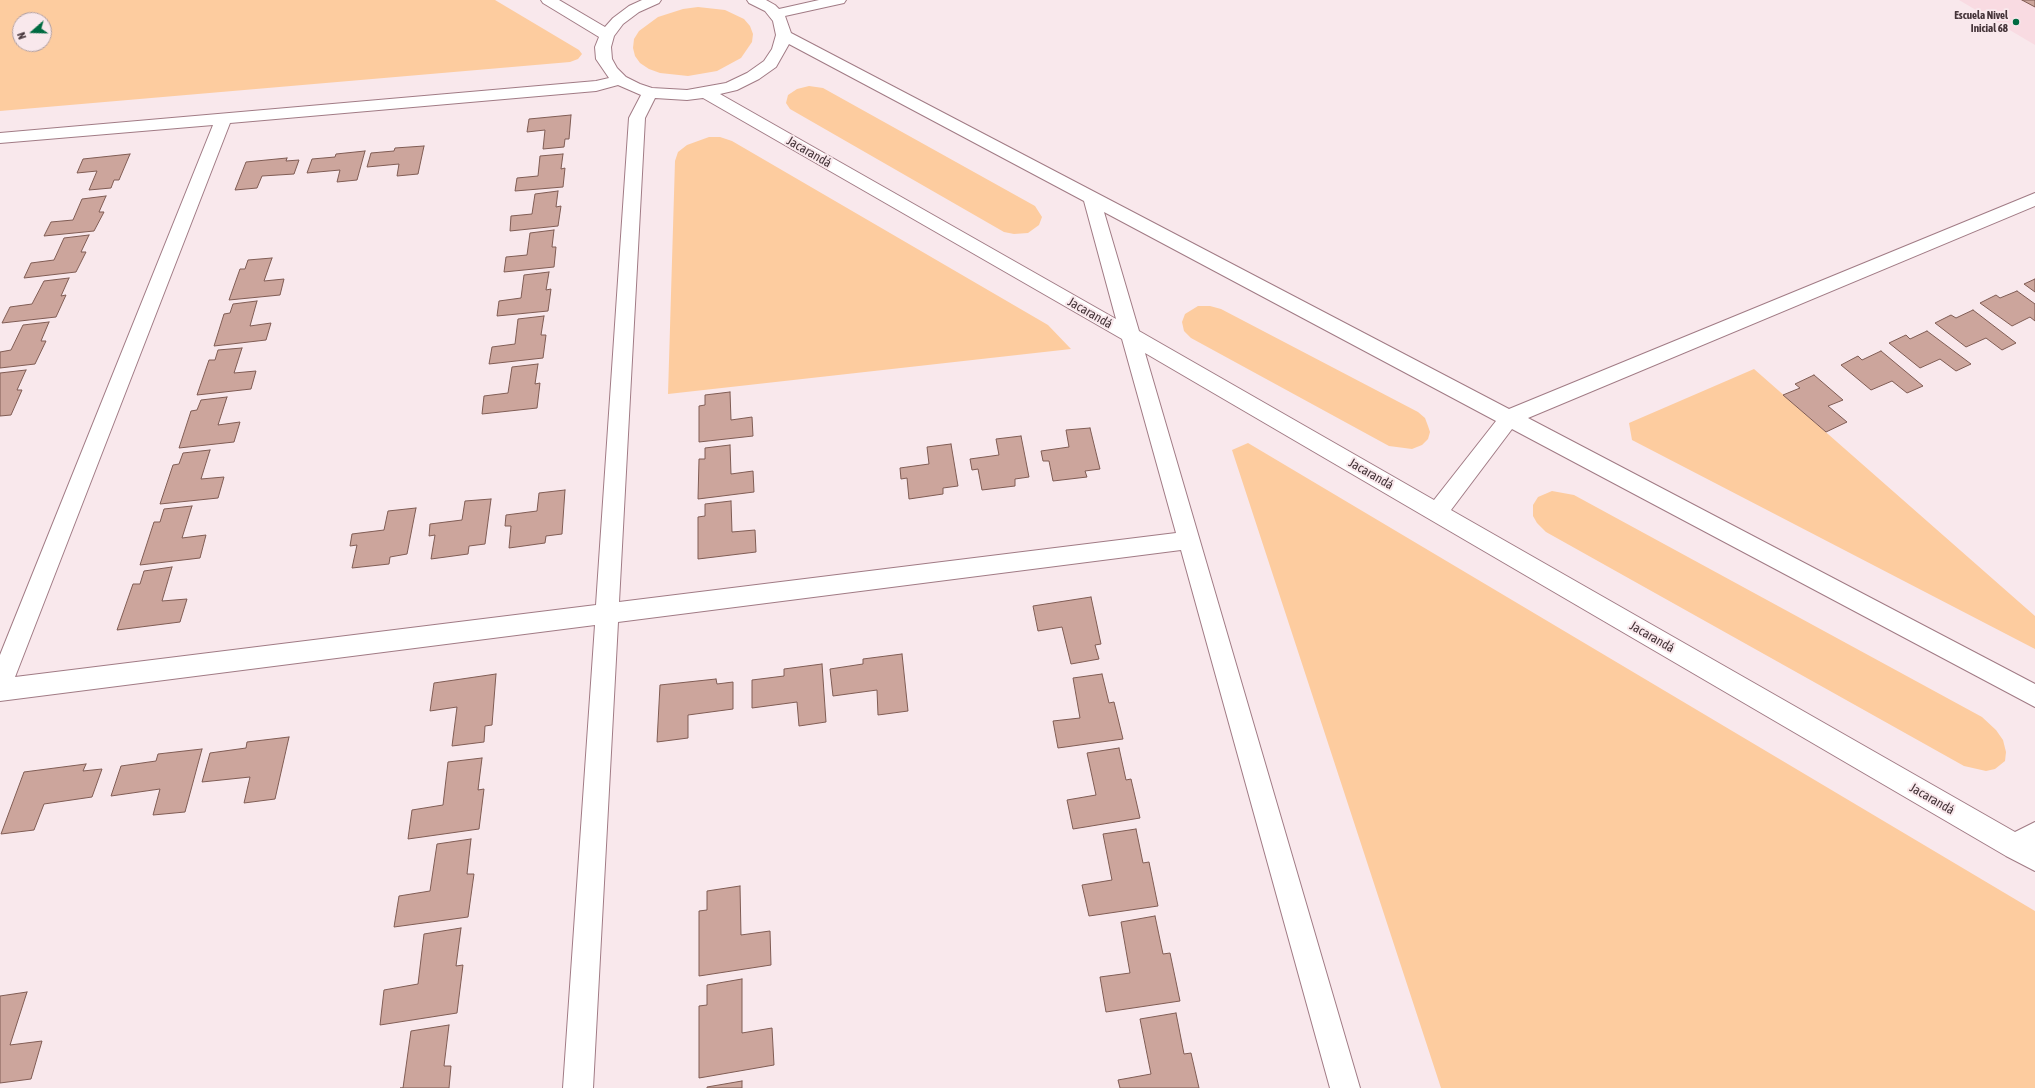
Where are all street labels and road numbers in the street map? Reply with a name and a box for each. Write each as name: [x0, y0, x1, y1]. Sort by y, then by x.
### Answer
street label: Jacarandá: [784, 133, 834, 171]
street label: Jacarandá: [1065, 294, 1115, 332]
street label: Jacarandá: [1346, 455, 1396, 493]
street label: Jacarandá: [1627, 618, 1677, 656]
street label: Jacarandá: [1907, 780, 1957, 818]

